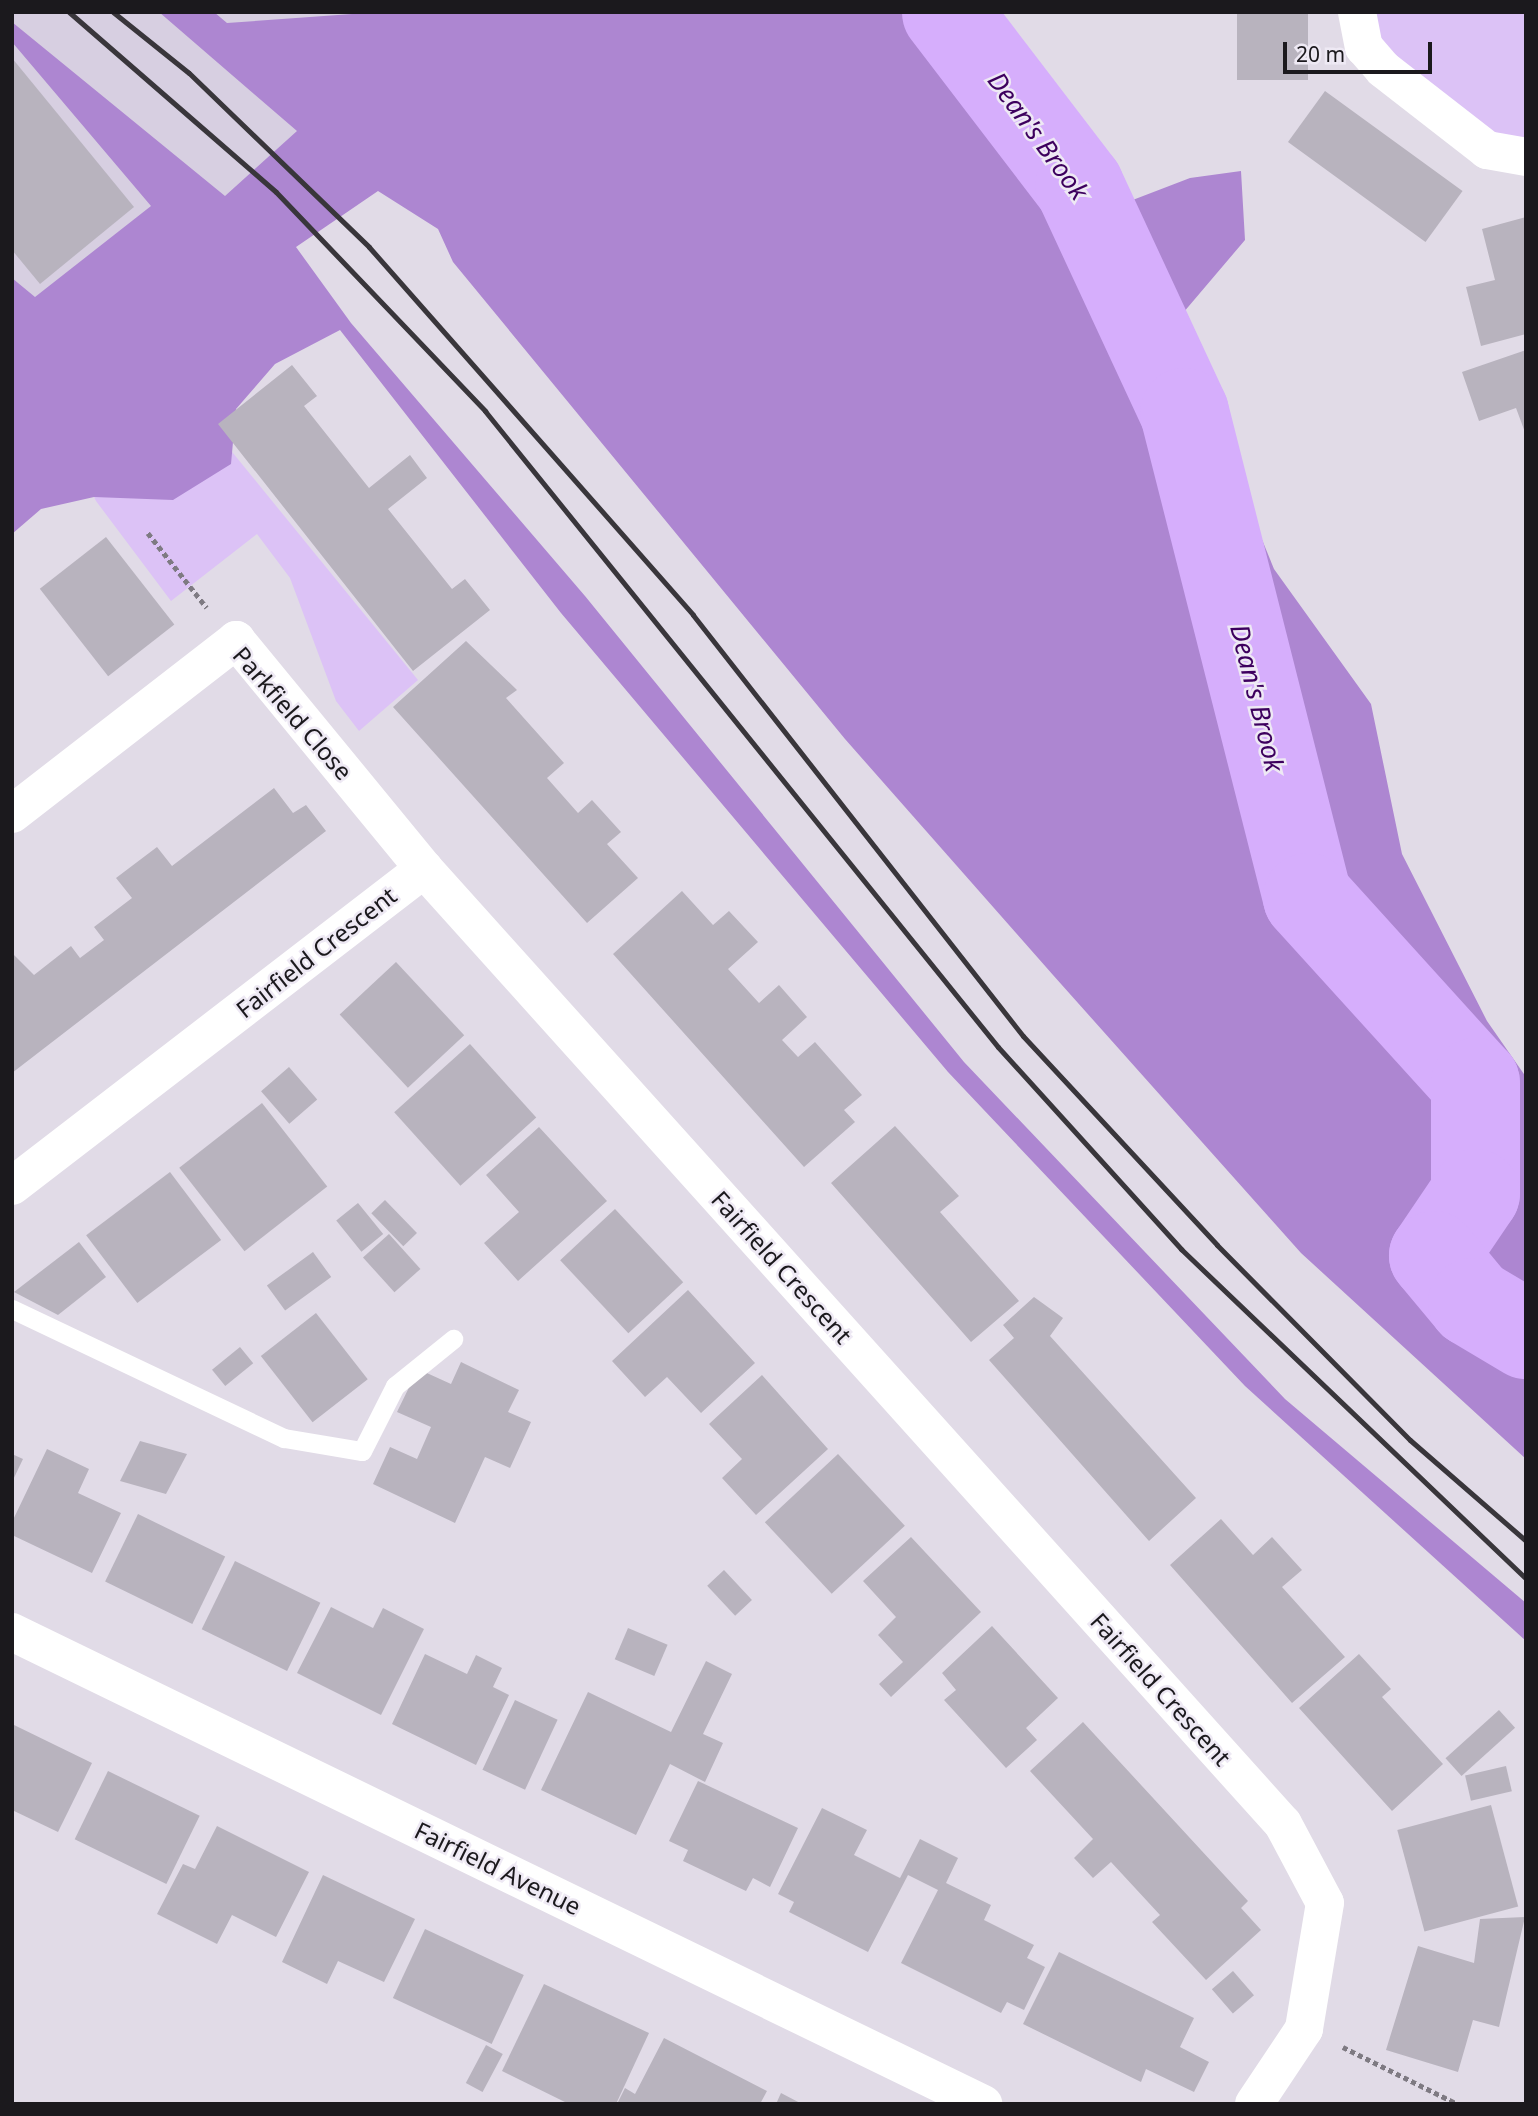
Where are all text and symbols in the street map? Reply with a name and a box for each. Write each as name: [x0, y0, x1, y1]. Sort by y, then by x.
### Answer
scale bar: [1286, 28, 1435, 72]
text: 20 m: [1296, 40, 1345, 68]
water label: Dean's Brook: [981, 66, 1095, 206]
water label: Dean's Brook: [1224, 621, 1290, 775]
street label: Parkfield Close: [227, 641, 359, 785]
street label: Fairfield Crescent: [230, 881, 402, 1023]
street label: Fairfield Crescent: [706, 1185, 858, 1349]
street label: Fairfield Crescent: [1085, 1607, 1237, 1771]
street label: Fairfield Avenue: [410, 1815, 586, 1921]

